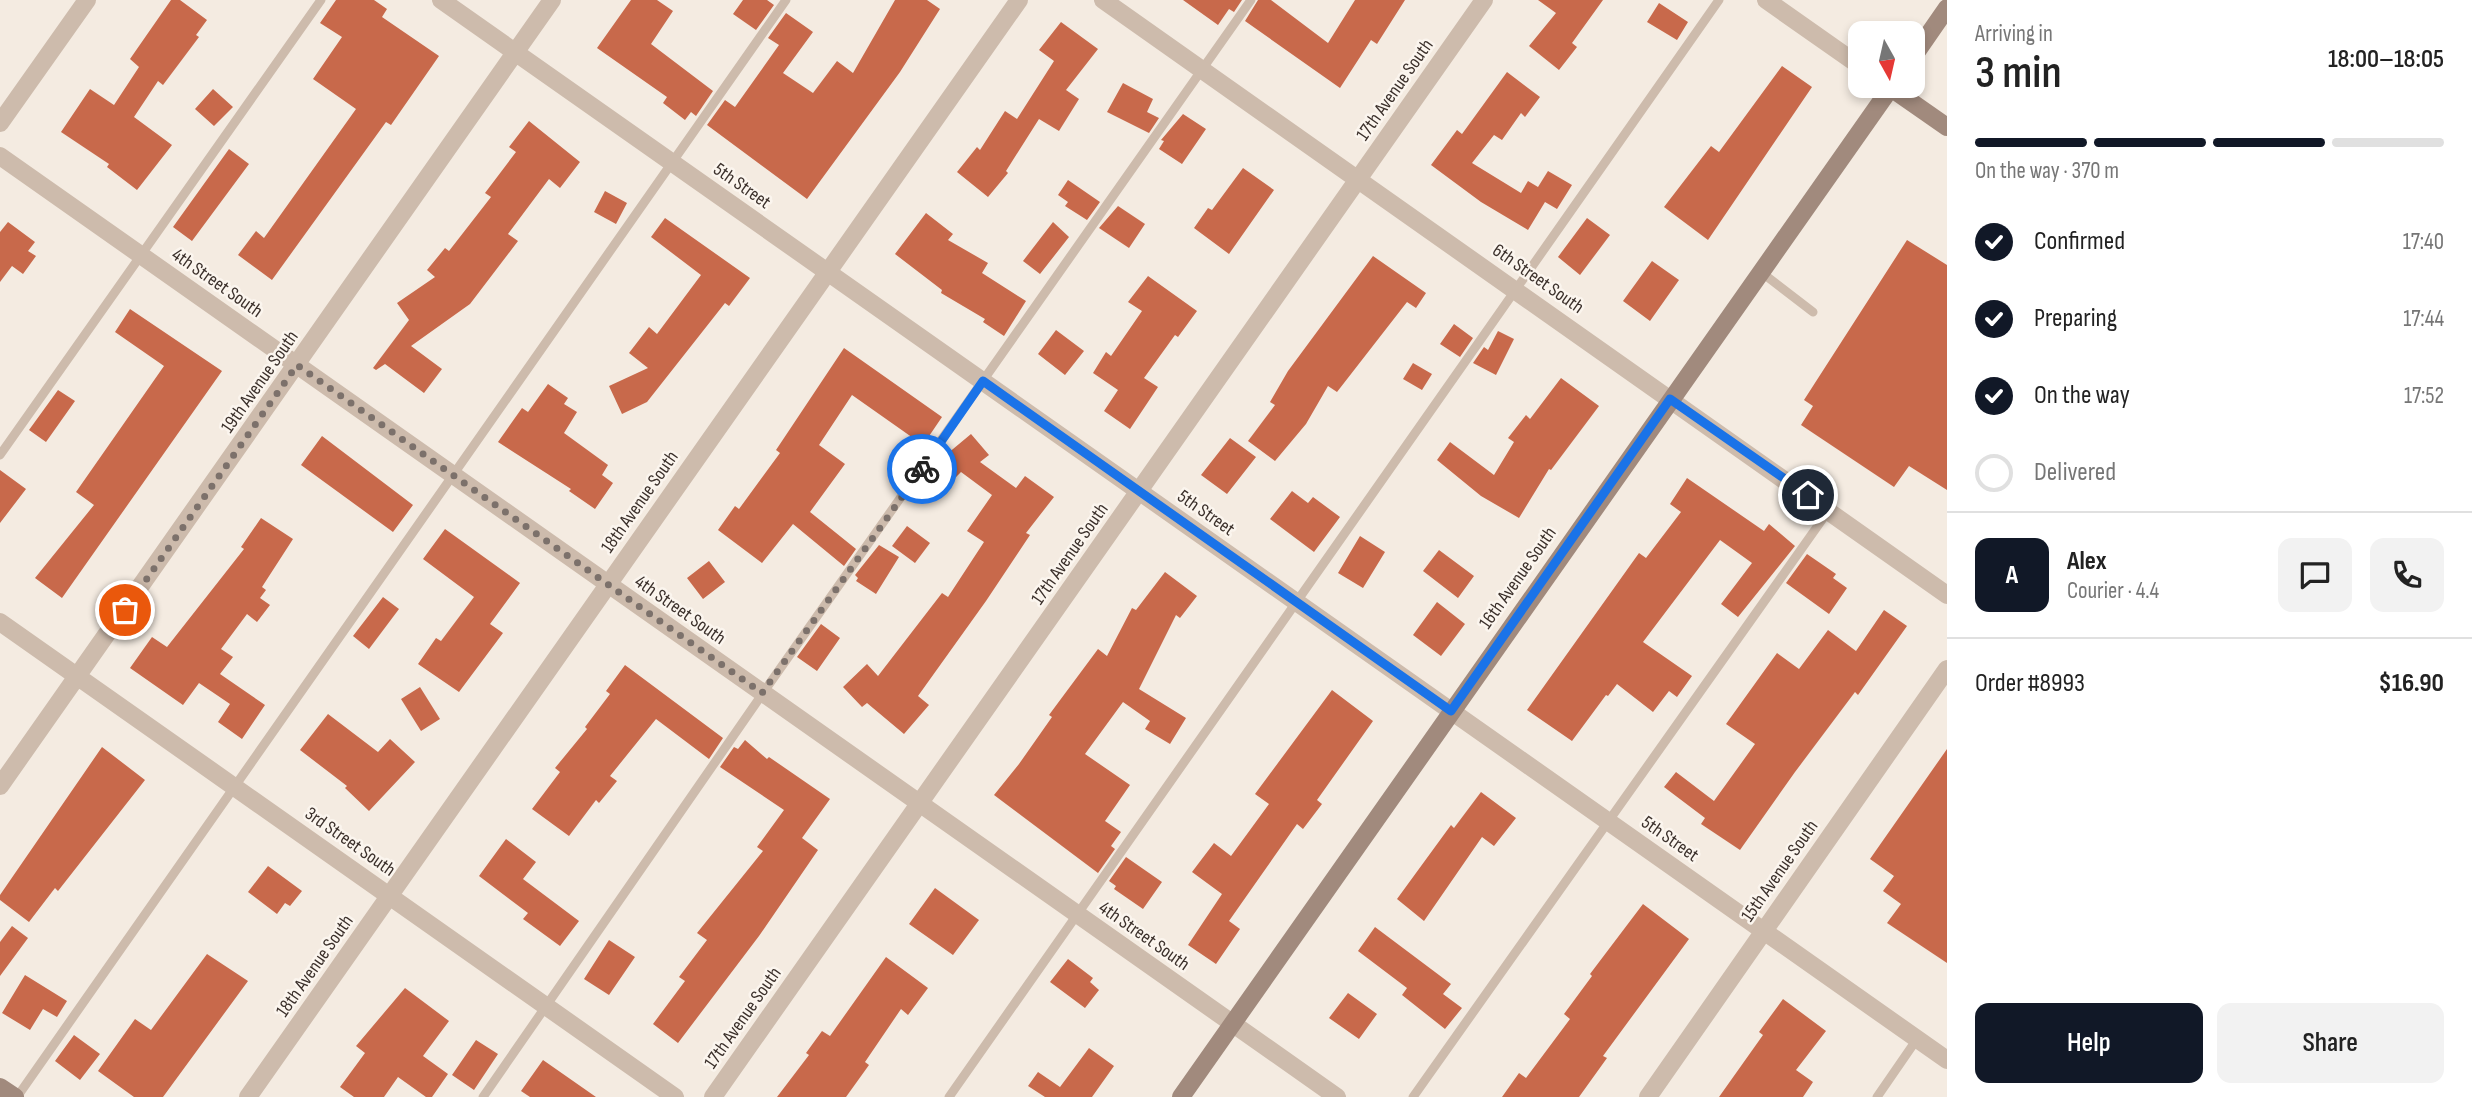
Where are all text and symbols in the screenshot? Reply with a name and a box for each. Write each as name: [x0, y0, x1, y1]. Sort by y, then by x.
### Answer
text: Arriving in: [1975, 20, 2053, 48]
north arrow: [1848, 21, 1925, 98]
map controls: [1848, 21, 1925, 98]
street label: 17th Avenue South: [1352, 35, 1438, 145]
text: 18:00–18:05: [2328, 44, 2444, 75]
text: 3 min: [1975, 46, 2062, 101]
text: On the way · 370 m: [1975, 157, 2119, 185]
street label: 5th Street: [709, 158, 775, 214]
icon: check: [1975, 223, 2013, 261]
text: Confirmed: [2034, 226, 2125, 257]
text: 17:40: [2403, 228, 2444, 256]
street label: 6th Street South: [1488, 239, 1588, 319]
street label: 4th Street South: [167, 243, 267, 323]
icon: check: [1975, 300, 2013, 338]
text: Preparing: [2034, 303, 2117, 334]
text: 17:44: [2403, 305, 2444, 333]
street label: 19th Avenue South: [216, 326, 304, 438]
icon: check: [1975, 377, 2013, 415]
text: On the way: [2034, 380, 2130, 411]
text: 17:52: [2404, 382, 2444, 410]
courier: [887, 434, 957, 504]
street label: 18th Avenue South: [596, 447, 684, 557]
icon: bike: [903, 450, 941, 488]
text: Delivered: [2034, 457, 2116, 488]
pin: [1778, 465, 1838, 525]
icon: home: [1789, 476, 1827, 514]
street label: 5th Street: [1173, 485, 1239, 541]
street label: 17th Avenue South: [1027, 499, 1113, 609]
street label: 16th Avenue South: [1474, 523, 1562, 633]
button: chat: [2278, 538, 2352, 612]
button: phone: [2370, 538, 2444, 612]
text: Alex: [2067, 546, 2107, 577]
text: A: [2006, 560, 2018, 591]
street label: 4th Street South: [630, 570, 730, 650]
text: Courier · 4.4: [2067, 577, 2159, 605]
pin: [95, 580, 155, 640]
icon: bag: [106, 591, 144, 629]
text: Order #8993: [1975, 668, 2085, 699]
text: $16.90: [2378, 668, 2444, 699]
street label: 3rd Street South: [300, 802, 400, 882]
street label: 5th Street: [1637, 811, 1703, 867]
street label: 15th Avenue South: [1737, 816, 1823, 926]
street label: 4th Street South: [1094, 896, 1194, 976]
street label: 18th Avenue South: [271, 911, 359, 1021]
street label: 17th Avenue South: [700, 963, 786, 1073]
button: Help: [1975, 1003, 2203, 1083]
button: Share: [2217, 1003, 2444, 1083]

